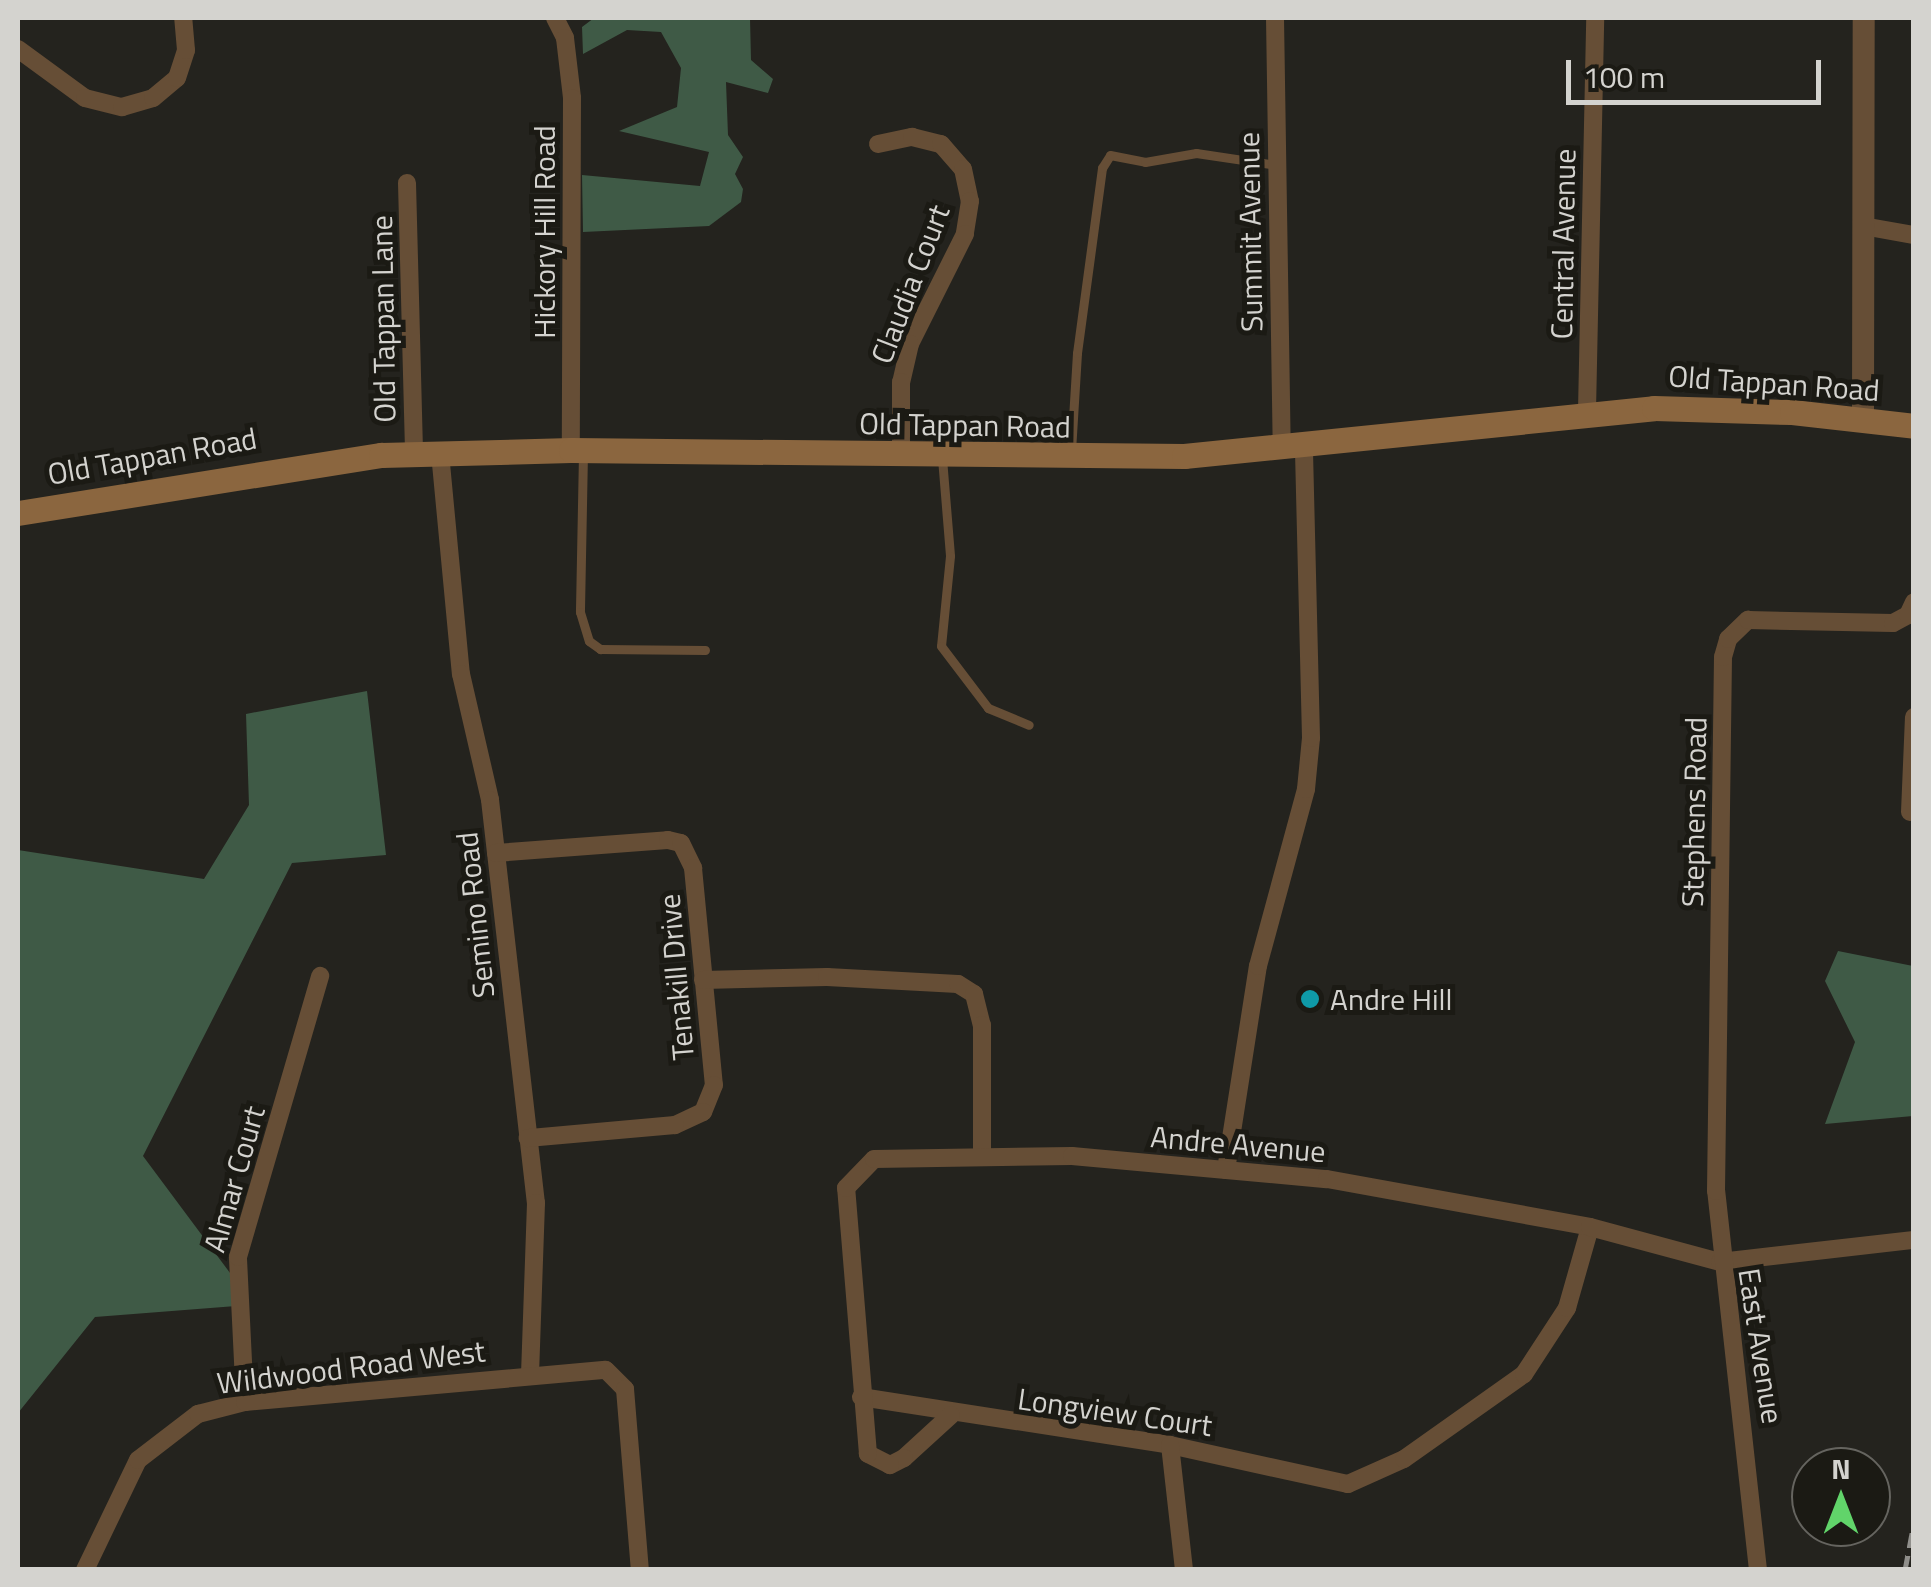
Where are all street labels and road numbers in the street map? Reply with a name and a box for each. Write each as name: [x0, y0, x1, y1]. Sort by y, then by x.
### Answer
street label: Hickory Hill Road: [526, 125, 562, 339]
street label: Summit Avenue: [1230, 132, 1270, 332]
street label: Central Avenue: [1543, 148, 1583, 340]
street label: Claudia Court: [863, 200, 957, 368]
street label: Old Tappan Lane: [363, 215, 403, 423]
street label: Old Tappan Road: [1667, 358, 1881, 408]
street label: Old Tappan Road: [859, 405, 1071, 445]
street label: Old Tappan Road: [45, 420, 259, 492]
street label: Stephens Road: [1674, 717, 1714, 907]
street label: Semino Road: [448, 830, 502, 1000]
street label: Tenakill Drive: [651, 893, 701, 1061]
street label: Almar Court: [196, 1102, 272, 1256]
street label: Andre Avenue: [1149, 1118, 1327, 1170]
street label: East Avenue: [1731, 1266, 1791, 1426]
street label: Wildwood Road West: [215, 1333, 487, 1401]
street label: Longview Court: [1016, 1381, 1214, 1443]

